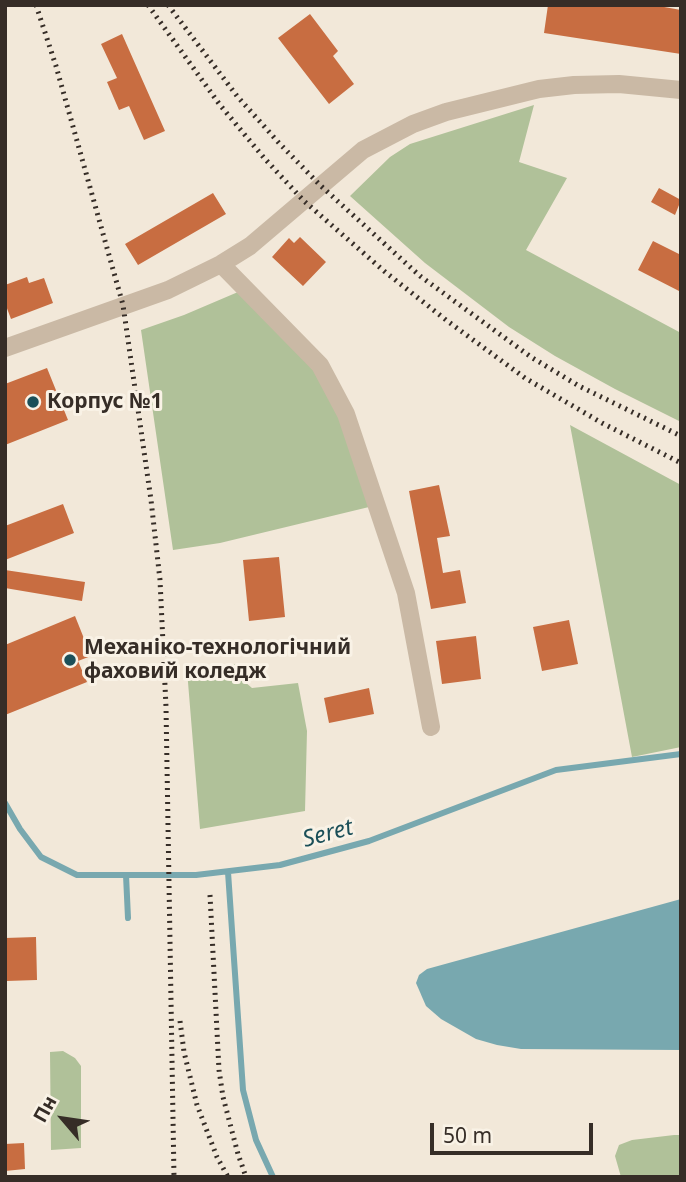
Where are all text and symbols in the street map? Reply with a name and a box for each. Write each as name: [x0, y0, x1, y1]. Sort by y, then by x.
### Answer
place label: Корпус №1: [47, 389, 163, 415]
marker: Корпус №1: [25, 394, 41, 410]
place label: Механіко-технологічний фаховий коледж: [84, 635, 351, 685]
marker: Механіко-технологічний фаховий коледж: [62, 652, 78, 668]
water label: Seret: [300, 814, 356, 854]
north arrow: [28, 1084, 98, 1154]
text: Пн: [27, 1091, 63, 1127]
scale bar: [434, 1108, 597, 1152]
text: 50 m: [443, 1121, 492, 1149]

